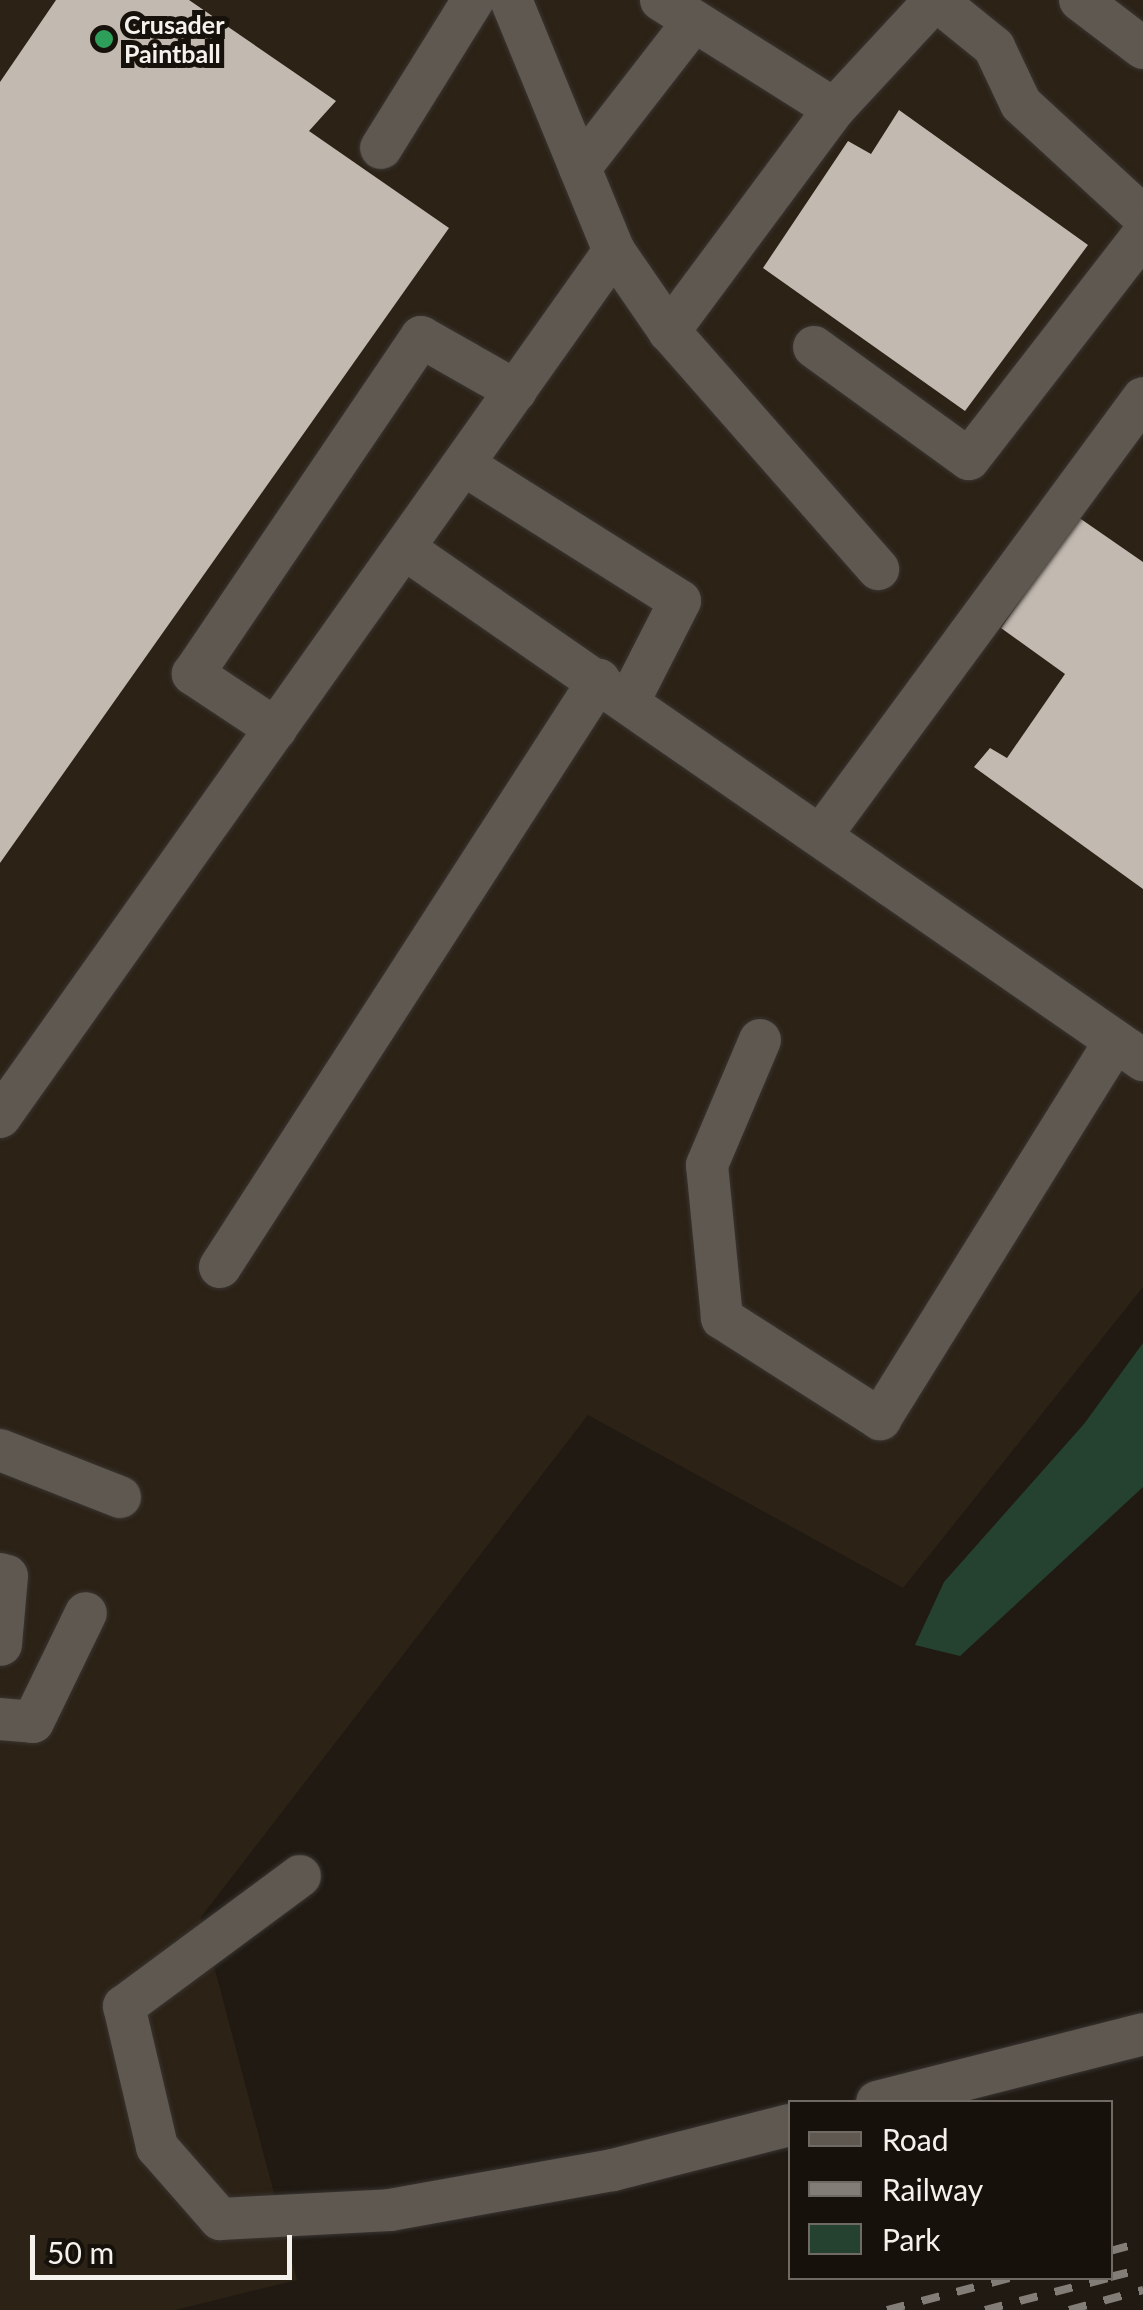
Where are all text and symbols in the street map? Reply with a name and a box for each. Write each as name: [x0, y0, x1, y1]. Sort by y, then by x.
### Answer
place label: Crusader Paintball: [124, 10, 224, 69]
marker: Crusader Paintball: [93, 28, 115, 50]
legend: [788, 2100, 1113, 2280]
text: Road: [882, 2121, 949, 2157]
text: Railway: [882, 2171, 983, 2207]
scale bar: [35, 2215, 298, 2277]
text: Park: [882, 2221, 941, 2257]
text: 50 m: [47, 2234, 114, 2270]

